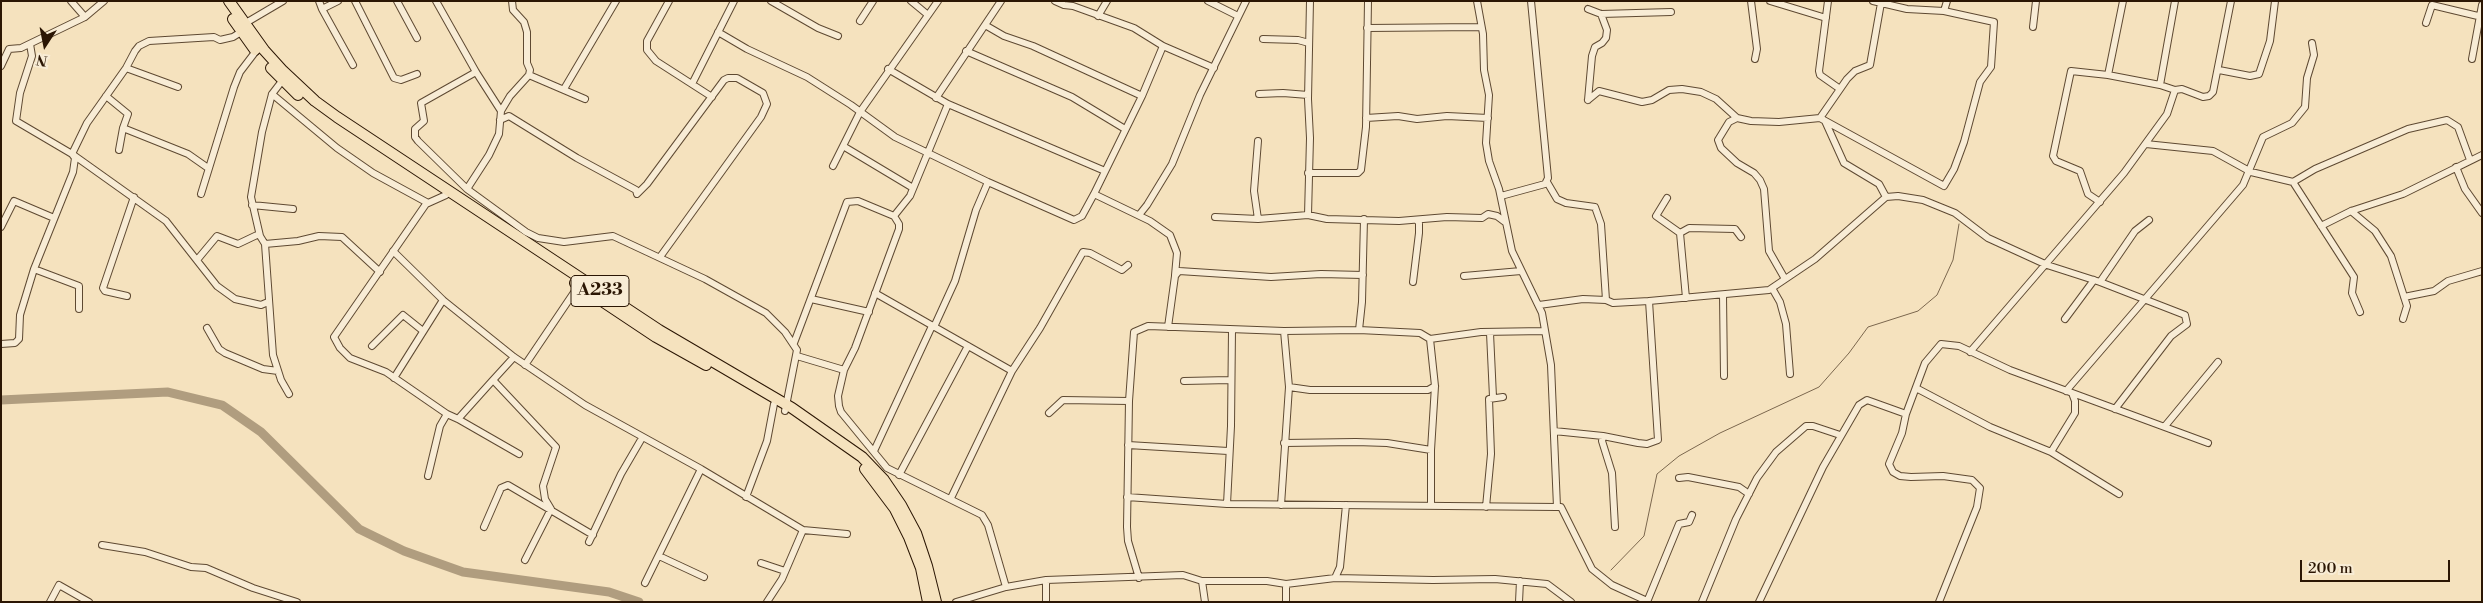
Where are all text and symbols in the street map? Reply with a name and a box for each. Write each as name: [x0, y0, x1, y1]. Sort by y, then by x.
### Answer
north arrow: [20, 20, 70, 70]
text: N: [35, 50, 49, 70]
road number: A233: [571, 276, 629, 306]
scale bar: [2303, 550, 2453, 582]
text: 200 m: [2308, 559, 2353, 578]

